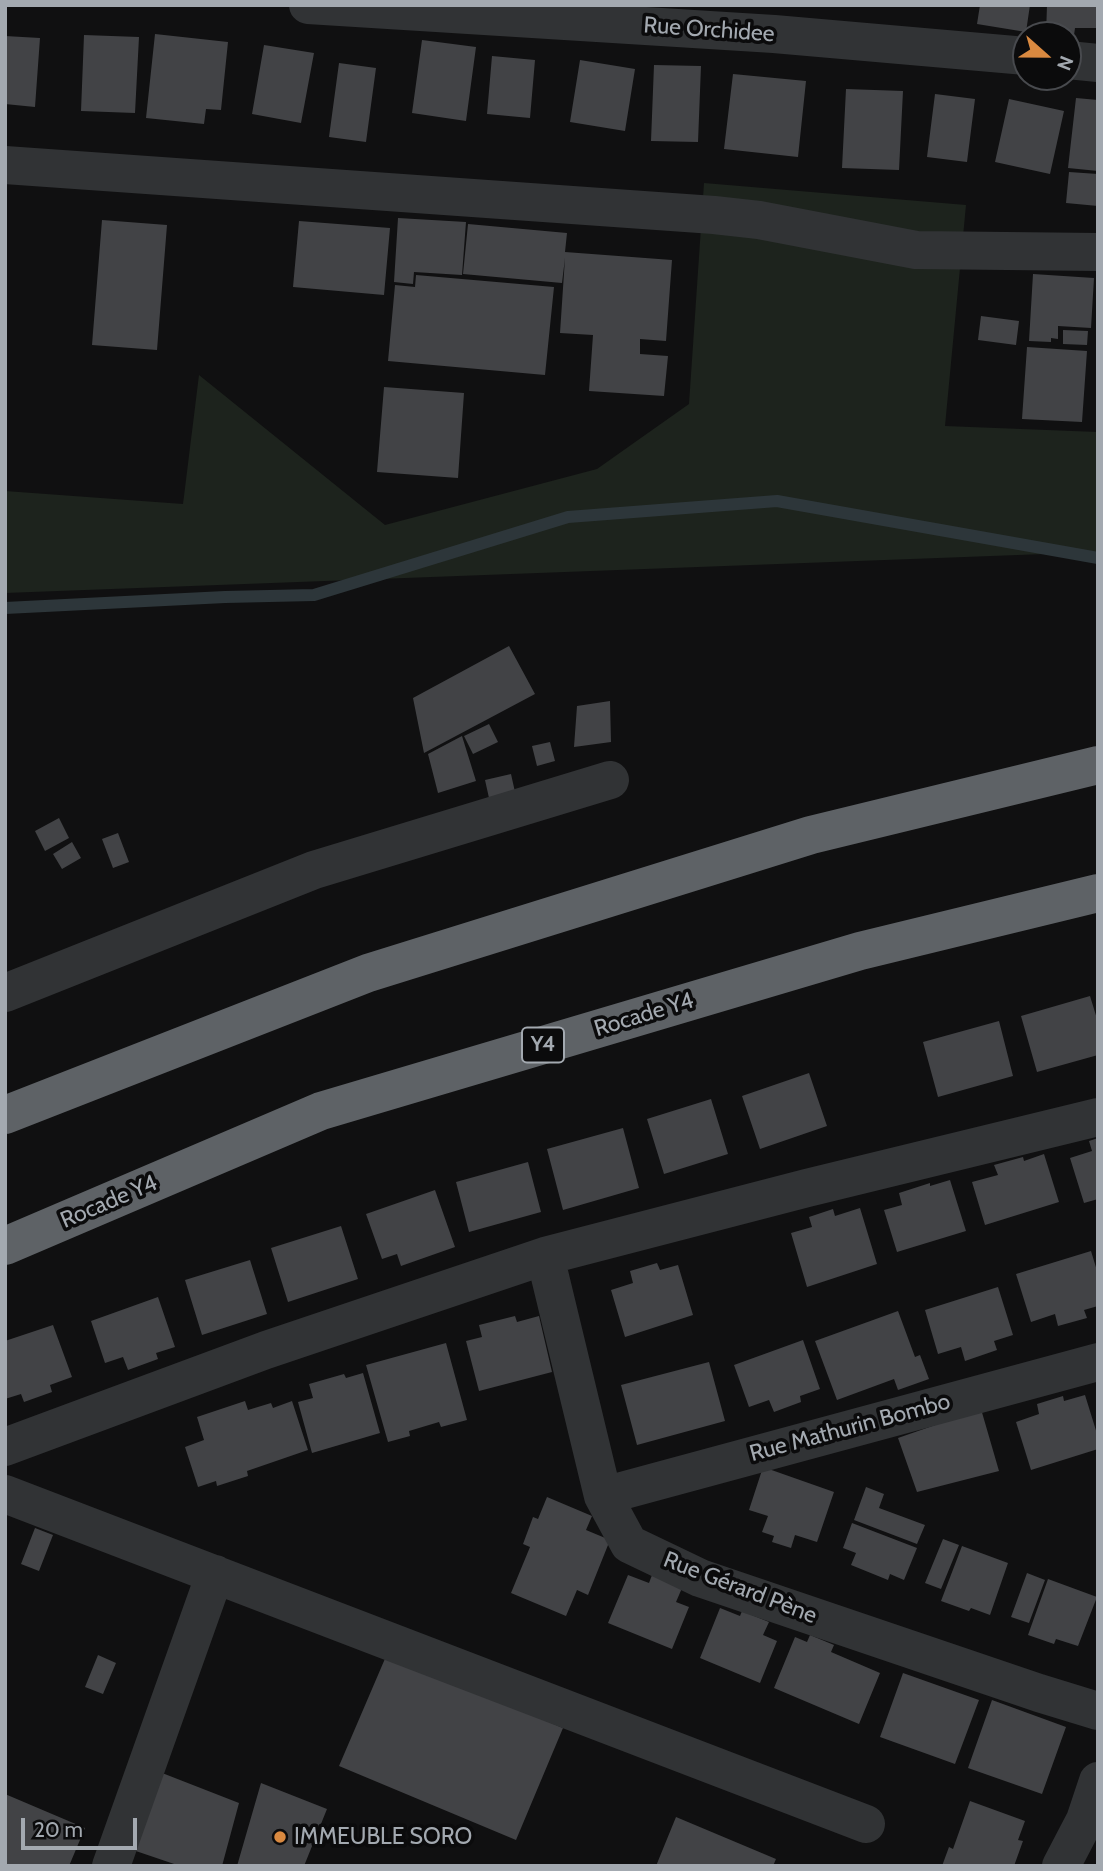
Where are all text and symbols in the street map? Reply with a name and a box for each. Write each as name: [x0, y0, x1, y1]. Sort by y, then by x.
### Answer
street label: Rue Orchidee: [643, 12, 775, 48]
north arrow: [1012, 21, 1082, 91]
text: N: [1052, 53, 1078, 73]
street label: Rocade Y4: [591, 987, 697, 1043]
road number: Y4: [522, 1028, 564, 1062]
street label: Rocade Y4: [56, 1169, 162, 1235]
street label: Rue Mathurin Bombo: [747, 1388, 953, 1468]
street label: Rue Gérard Pène: [659, 1546, 821, 1630]
scale bar: [24, 1804, 140, 1848]
text: 20 m: [34, 1817, 83, 1842]
place label: IMMEUBLE SORO: [294, 1823, 472, 1851]
marker: IMMEUBLE SORO: [272, 1829, 288, 1845]

